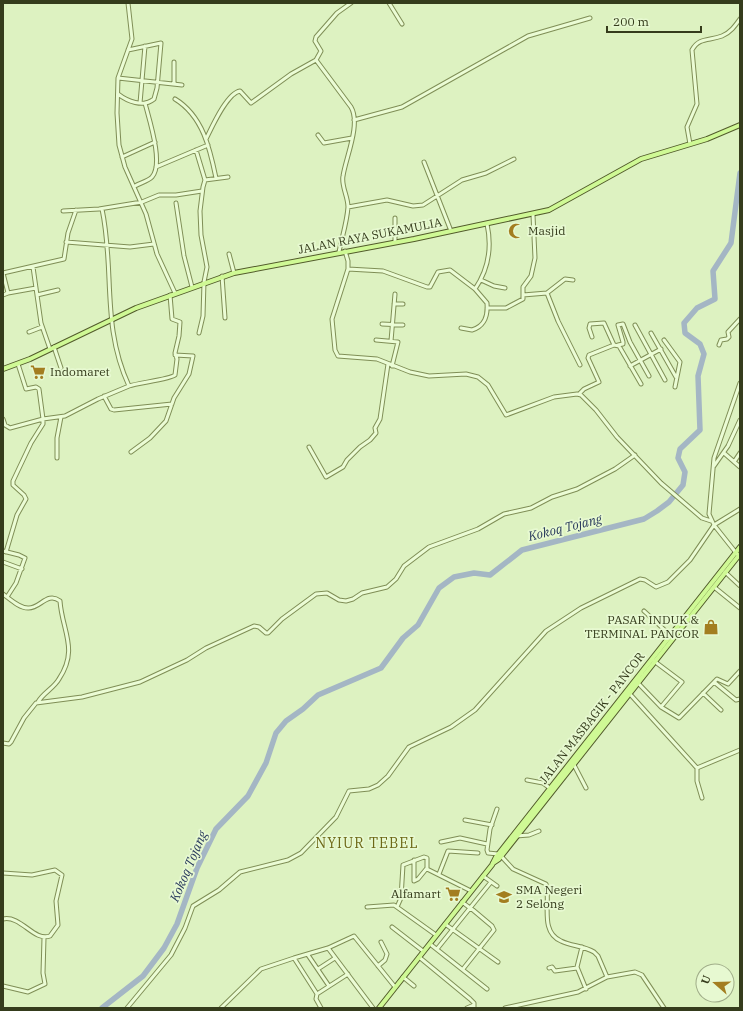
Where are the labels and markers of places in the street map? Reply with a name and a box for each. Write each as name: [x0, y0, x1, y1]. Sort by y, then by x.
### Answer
mosque icon: Masjid: [507, 222, 525, 240]
place label: Masjid: [528, 223, 566, 238]
supermarket icon: Indomaret: [29, 363, 47, 381]
place label: Indomaret: [50, 364, 110, 379]
place label: PASAR INDUK & TERMINAL PANCOR: [585, 612, 699, 641]
shop icon: PASAR INDUK & TERMINAL PANCOR: [702, 618, 720, 636]
place label: SMA Negeri 2 Selong: [516, 882, 582, 911]
supermarket icon: Alfamart: [444, 885, 462, 903]
place label: Alfamart: [391, 886, 441, 901]
school or university icon: SMA Negeri 2 Selong: [495, 888, 513, 906]

